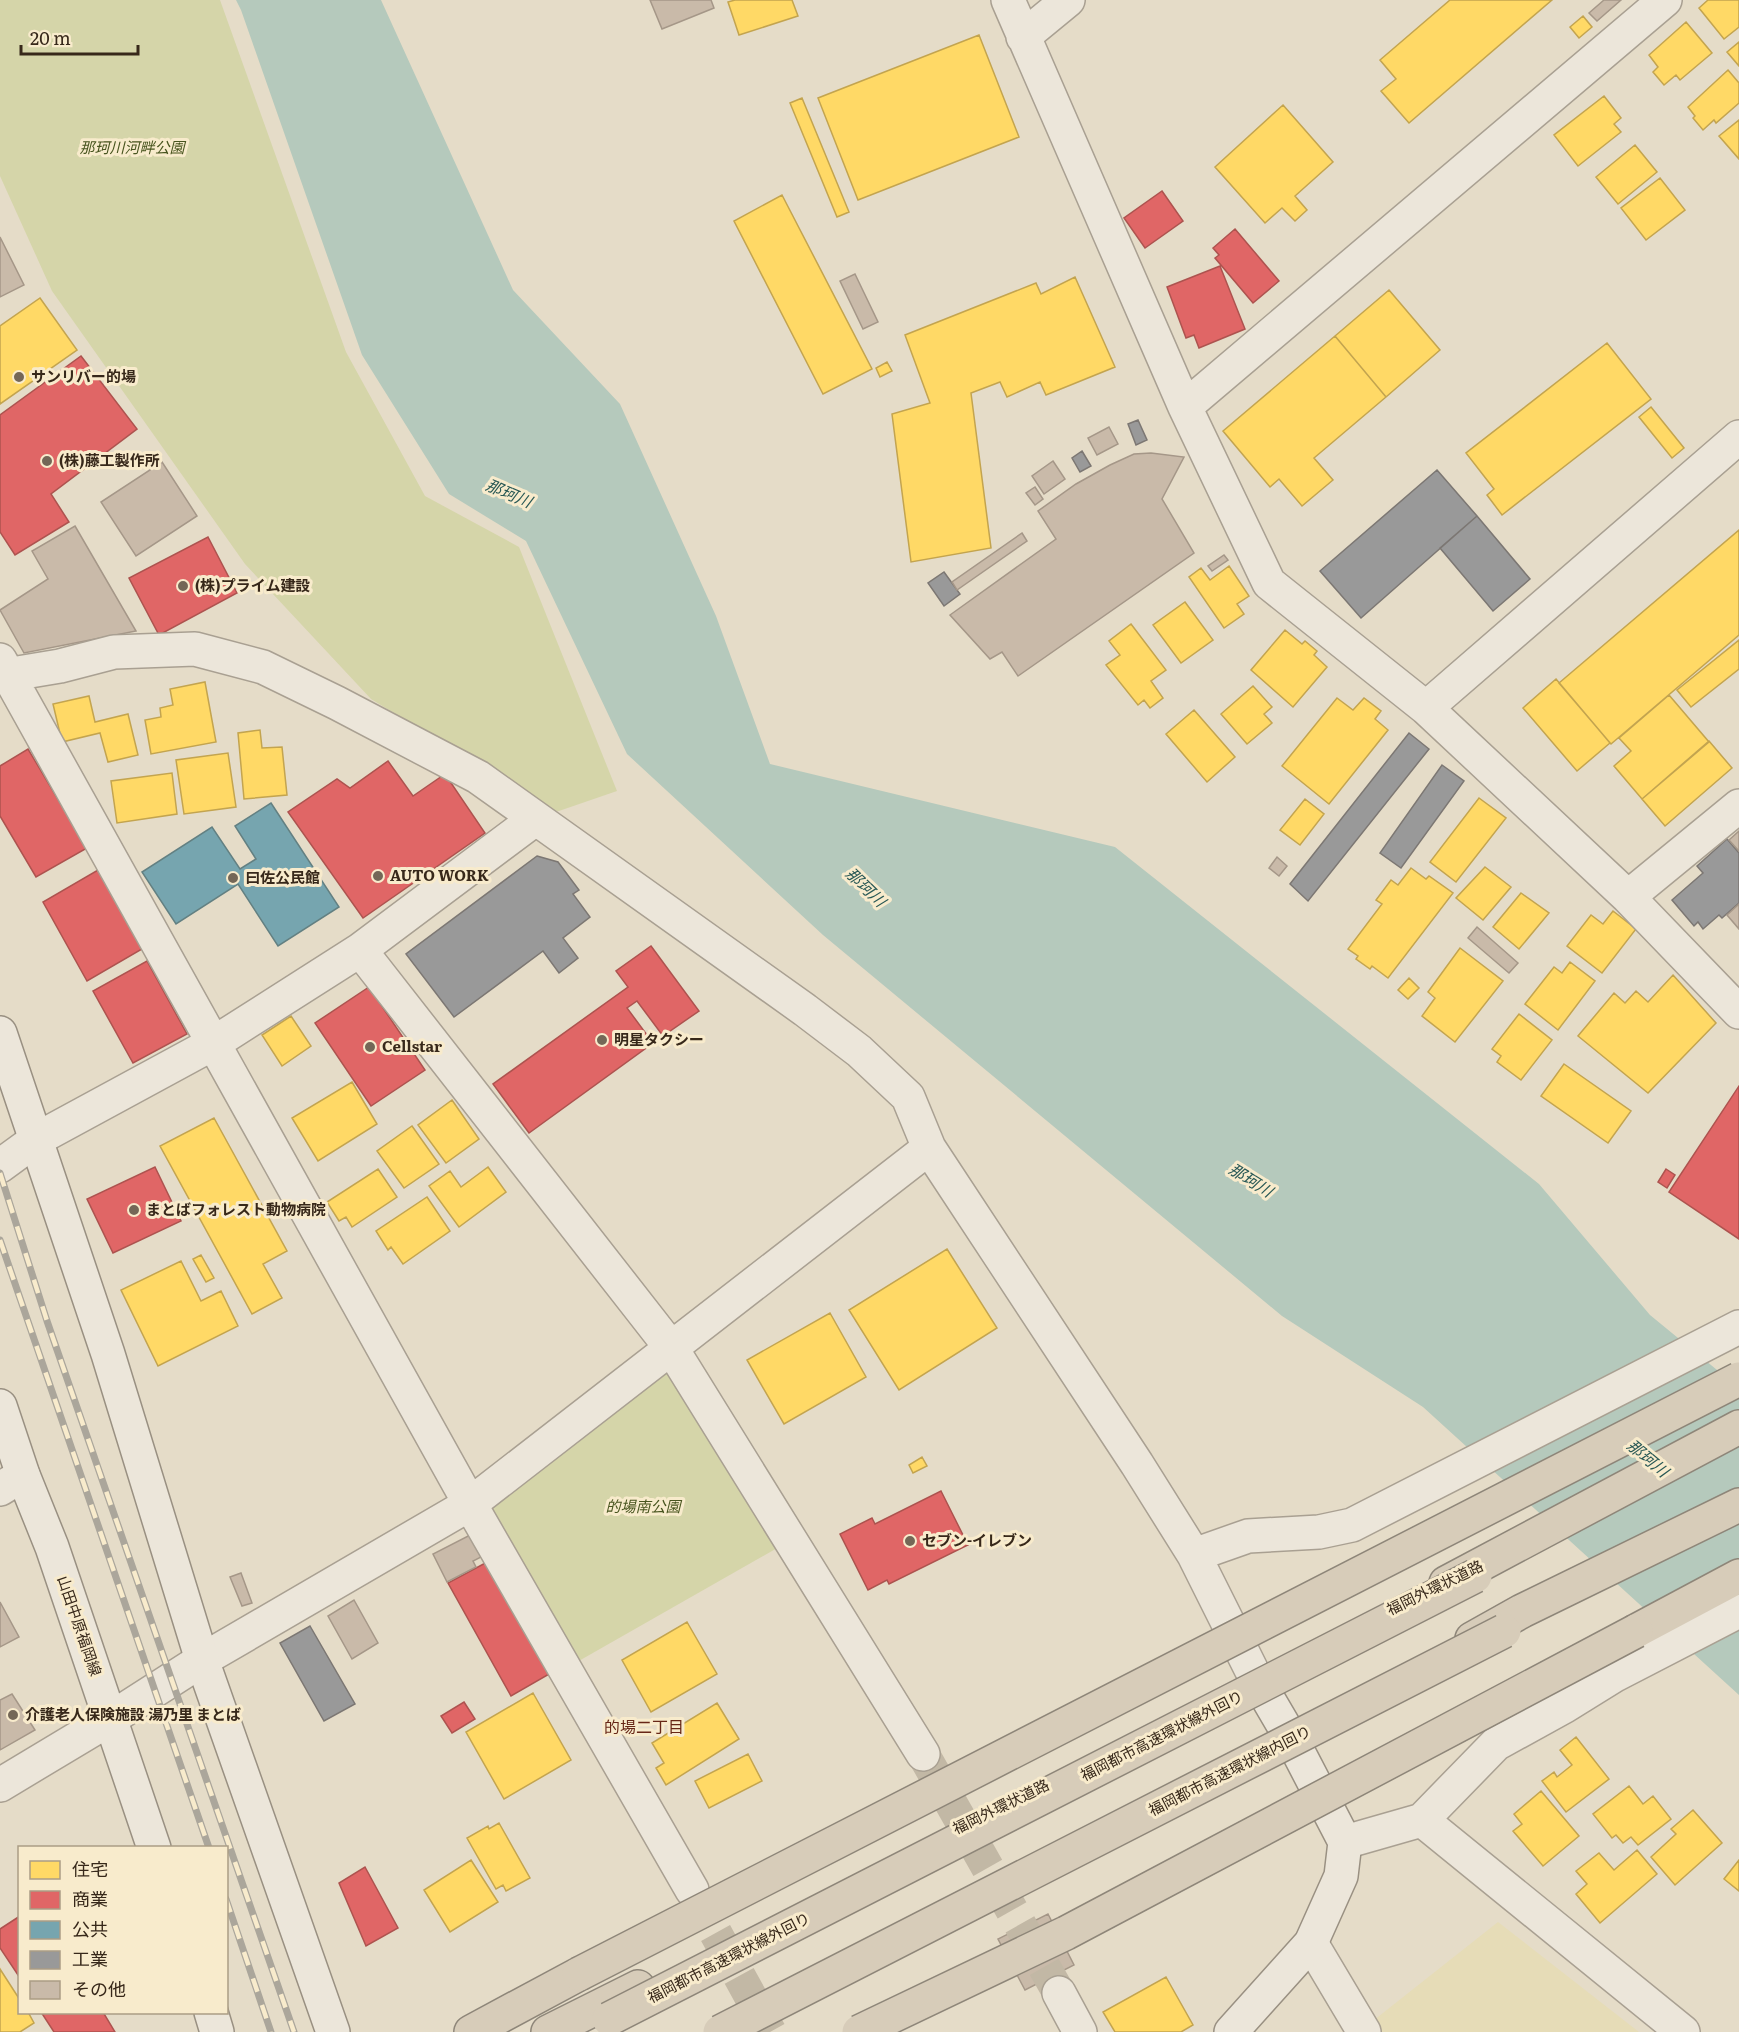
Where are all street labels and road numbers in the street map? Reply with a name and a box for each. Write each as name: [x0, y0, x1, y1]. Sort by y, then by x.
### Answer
street label: 福岡外環状道路: [1382, 1553, 1487, 1620]
street label: 山田中原福岡線: [52, 1572, 108, 1679]
street label: 福岡都市高速環状線外回り: [1076, 1684, 1247, 1786]
street label: 福岡都市高速環状線内回り: [1144, 1719, 1315, 1821]
street label: 福岡外環状道路: [948, 1772, 1053, 1839]
street label: 福岡都市高速環状線外回り: [643, 1906, 814, 2008]

